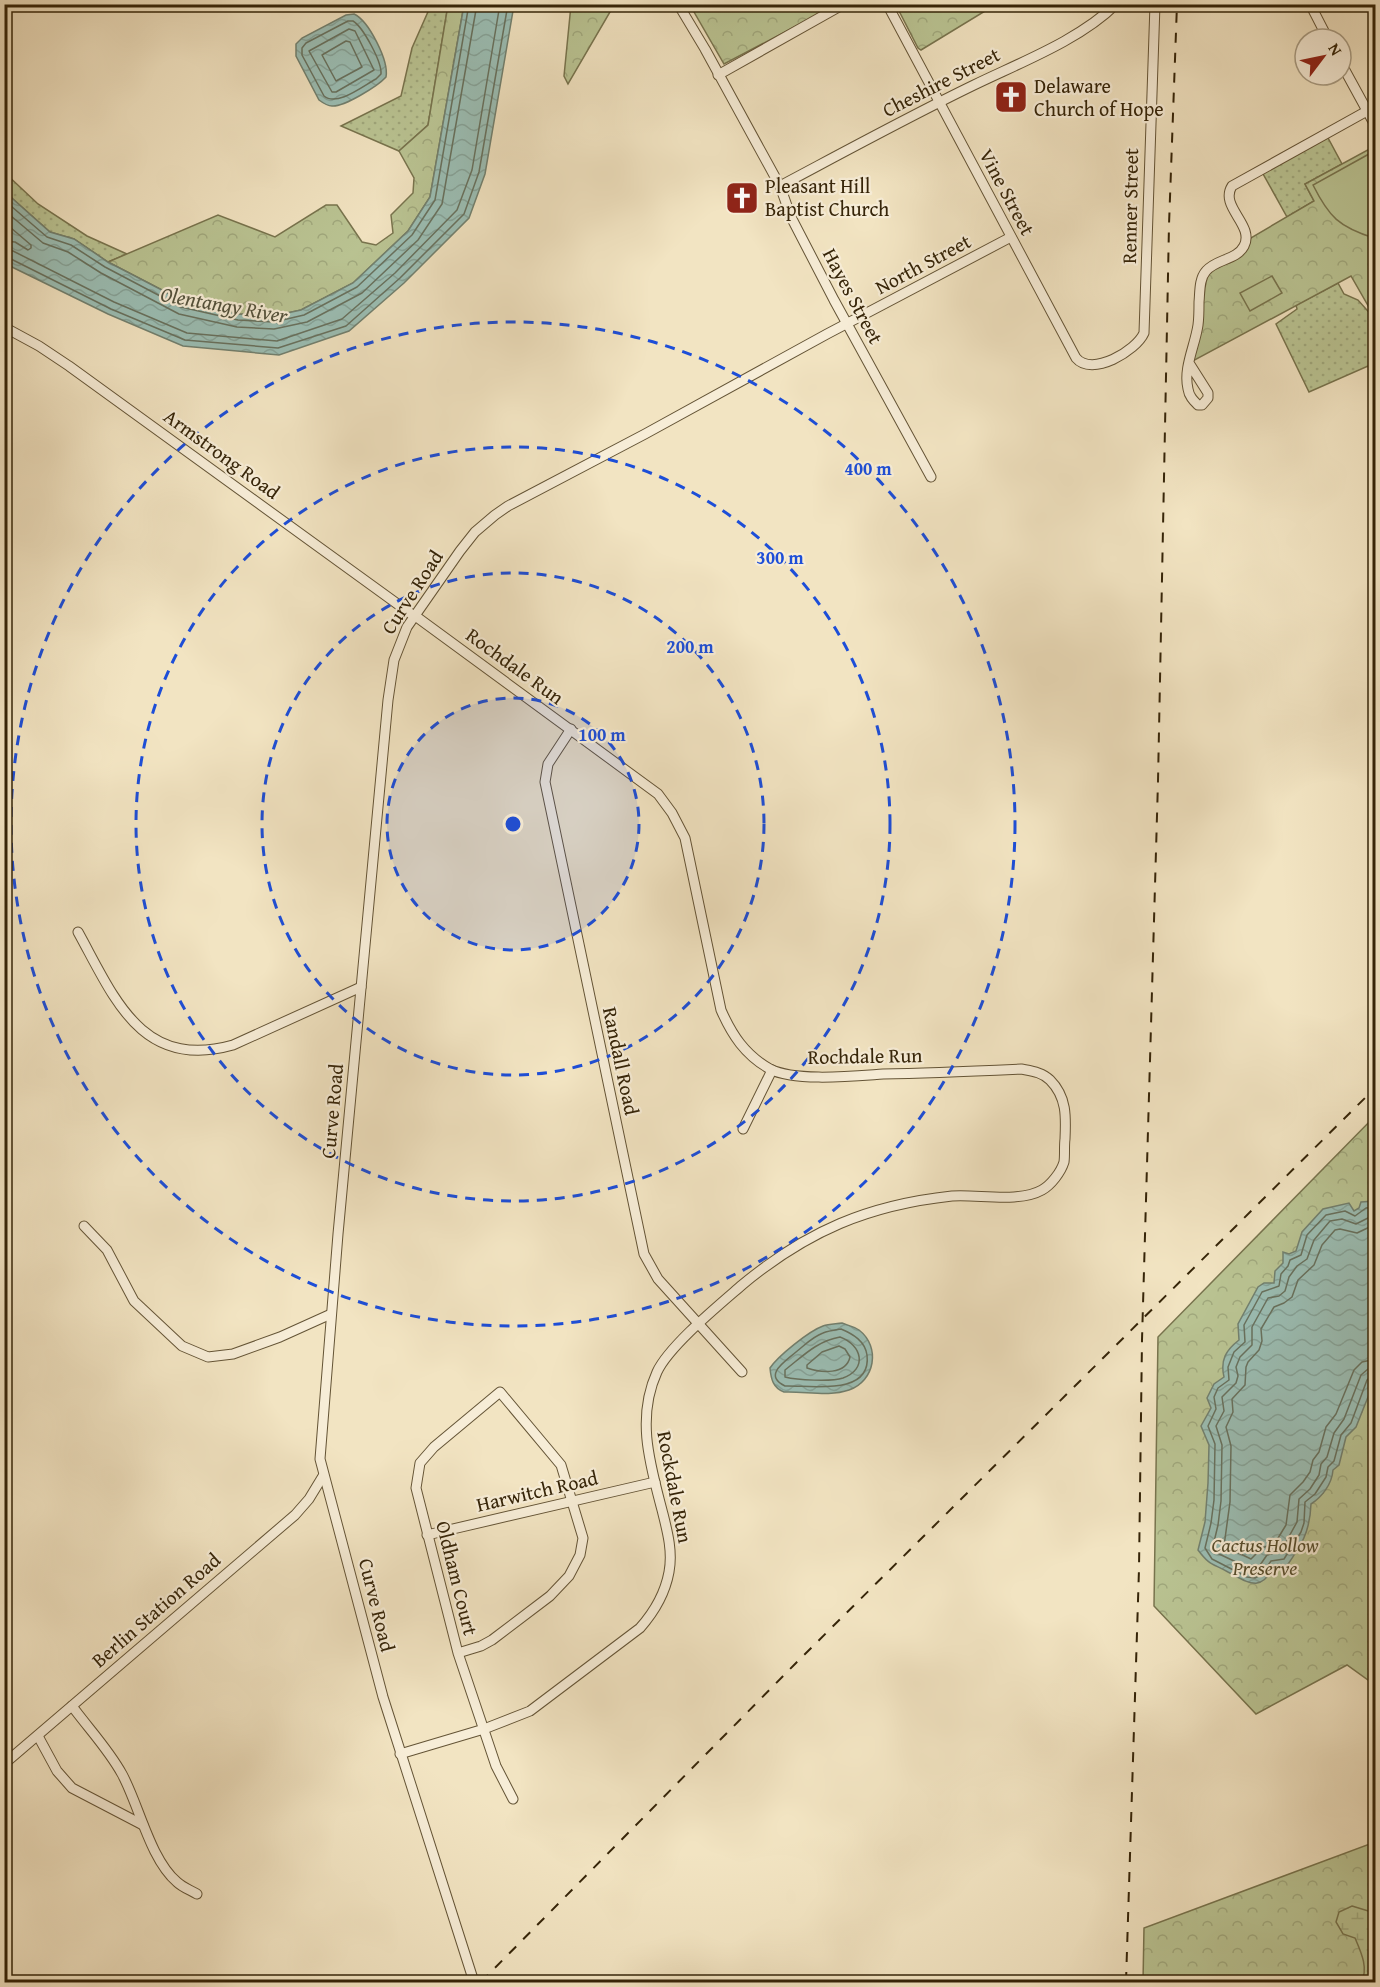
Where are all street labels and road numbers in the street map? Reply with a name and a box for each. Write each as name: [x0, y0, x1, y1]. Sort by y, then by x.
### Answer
street label: Cheshire Street: [877, 39, 1005, 124]
street label: Vine Street: [972, 143, 1042, 240]
street label: Renner Street: [1114, 148, 1145, 264]
street label: North Street: [870, 226, 976, 301]
street label: Hayes Street: [816, 243, 891, 349]
street label: Armstrong Road: [158, 402, 287, 506]
street label: Curve Road: [374, 544, 450, 639]
street label: Rochdale Run: [460, 620, 570, 711]
street label: Randall Road: [596, 1004, 647, 1118]
street label: Rochdale Run: [807, 1040, 923, 1071]
street label: Curve Road: [313, 1062, 350, 1160]
street label: Rockdale Run: [650, 1428, 701, 1545]
street label: Harwitch Road: [473, 1462, 601, 1519]
street label: Oldham Court: [429, 1518, 486, 1638]
street label: Berlin Station Road: [85, 1545, 227, 1674]
street label: Curve Road: [352, 1555, 403, 1655]

